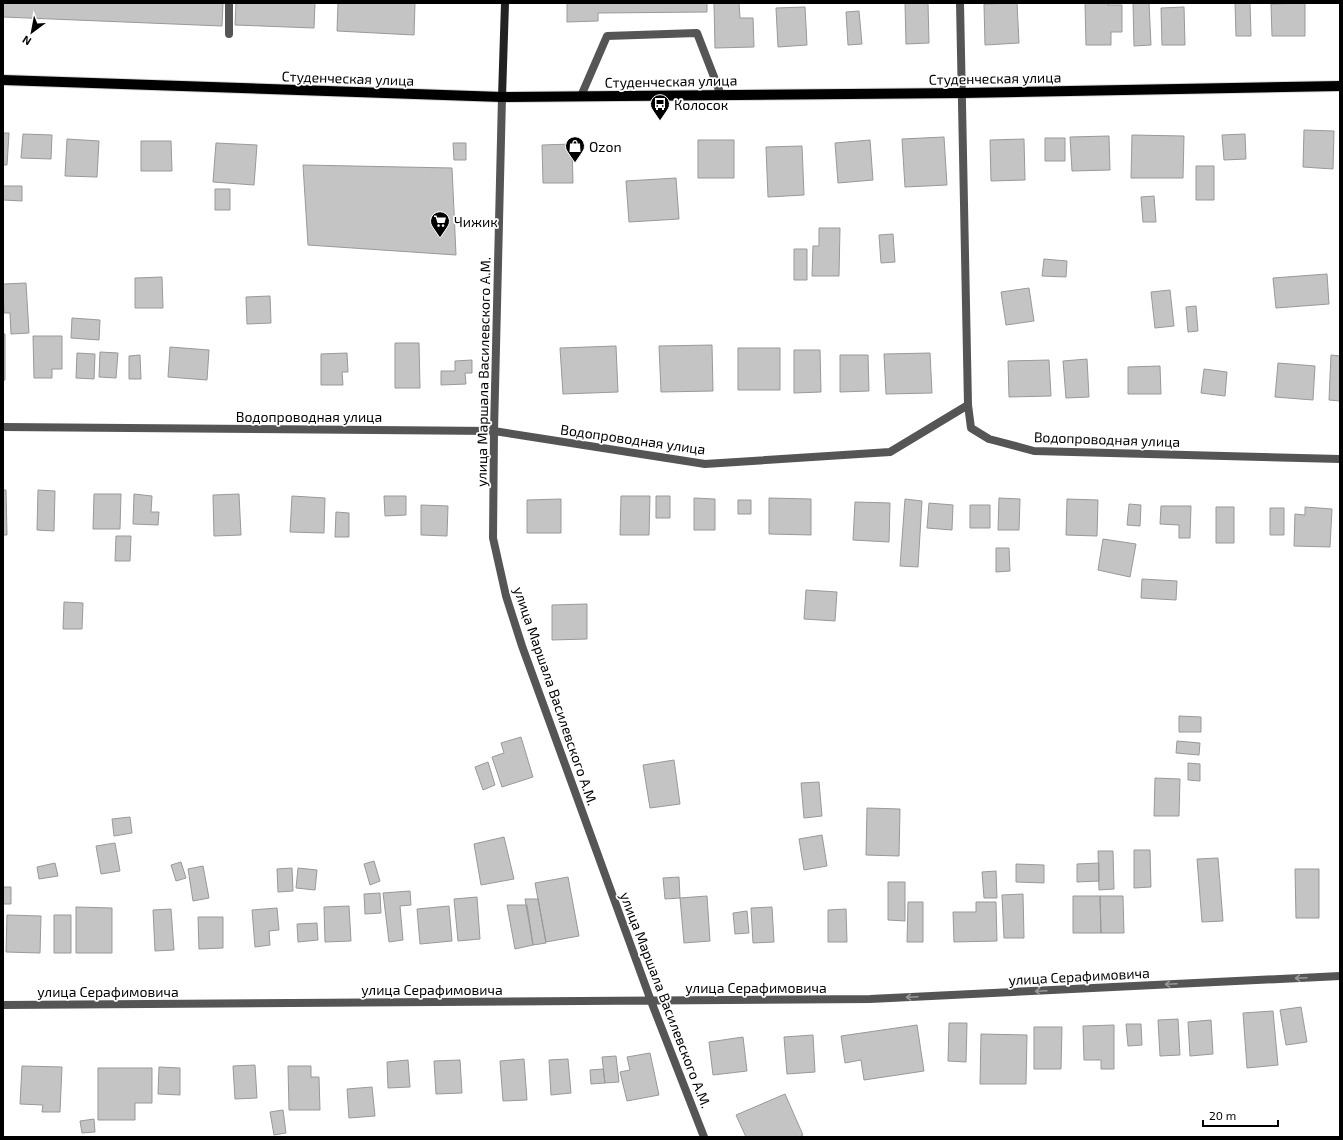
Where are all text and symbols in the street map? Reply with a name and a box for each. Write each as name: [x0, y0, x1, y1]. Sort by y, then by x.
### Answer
north arrow: [12, 12, 52, 52]
text: N: [20, 33, 33, 49]
street label: Студенческая улица: [281, 67, 415, 89]
street label: Студенческая улица: [929, 68, 1061, 88]
street label: Студенческая улица: [605, 71, 737, 91]
bus stop icon: Колосок: [649, 93, 671, 121]
place label: Колосок: [674, 96, 729, 113]
shop icon: Ozon: [564, 135, 586, 163]
place label: Ozon: [589, 138, 622, 155]
supermarket icon: Чижик: [429, 210, 451, 238]
place label: Чижик: [454, 213, 498, 230]
street label: улица Маршала Василевского А.М.: [472, 257, 494, 487]
street label: Водопроводная улица: [236, 408, 382, 425]
street label: Водопроводная улица: [559, 420, 707, 458]
street label: Водопроводная улица: [1034, 428, 1180, 450]
street label: улица Маршала Василевского А.М.: [511, 584, 601, 808]
street label: улица Маршала Василевского А.М.: [617, 890, 715, 1110]
street label: улица Серафимовича: [1008, 964, 1150, 988]
one-way arrow: [1295, 974, 1308, 982]
street label: улица Серафимовича: [685, 979, 827, 996]
street label: улица Серафимовича: [361, 981, 503, 998]
one-way arrow: [1165, 981, 1178, 988]
street label: улица Серафимовича: [37, 983, 179, 1000]
one-way arrow: [1035, 987, 1048, 994]
one-way arrow: [906, 993, 919, 1001]
scale bar: [1203, 1102, 1278, 1128]
text: 20 m: [1209, 1108, 1236, 1122]

